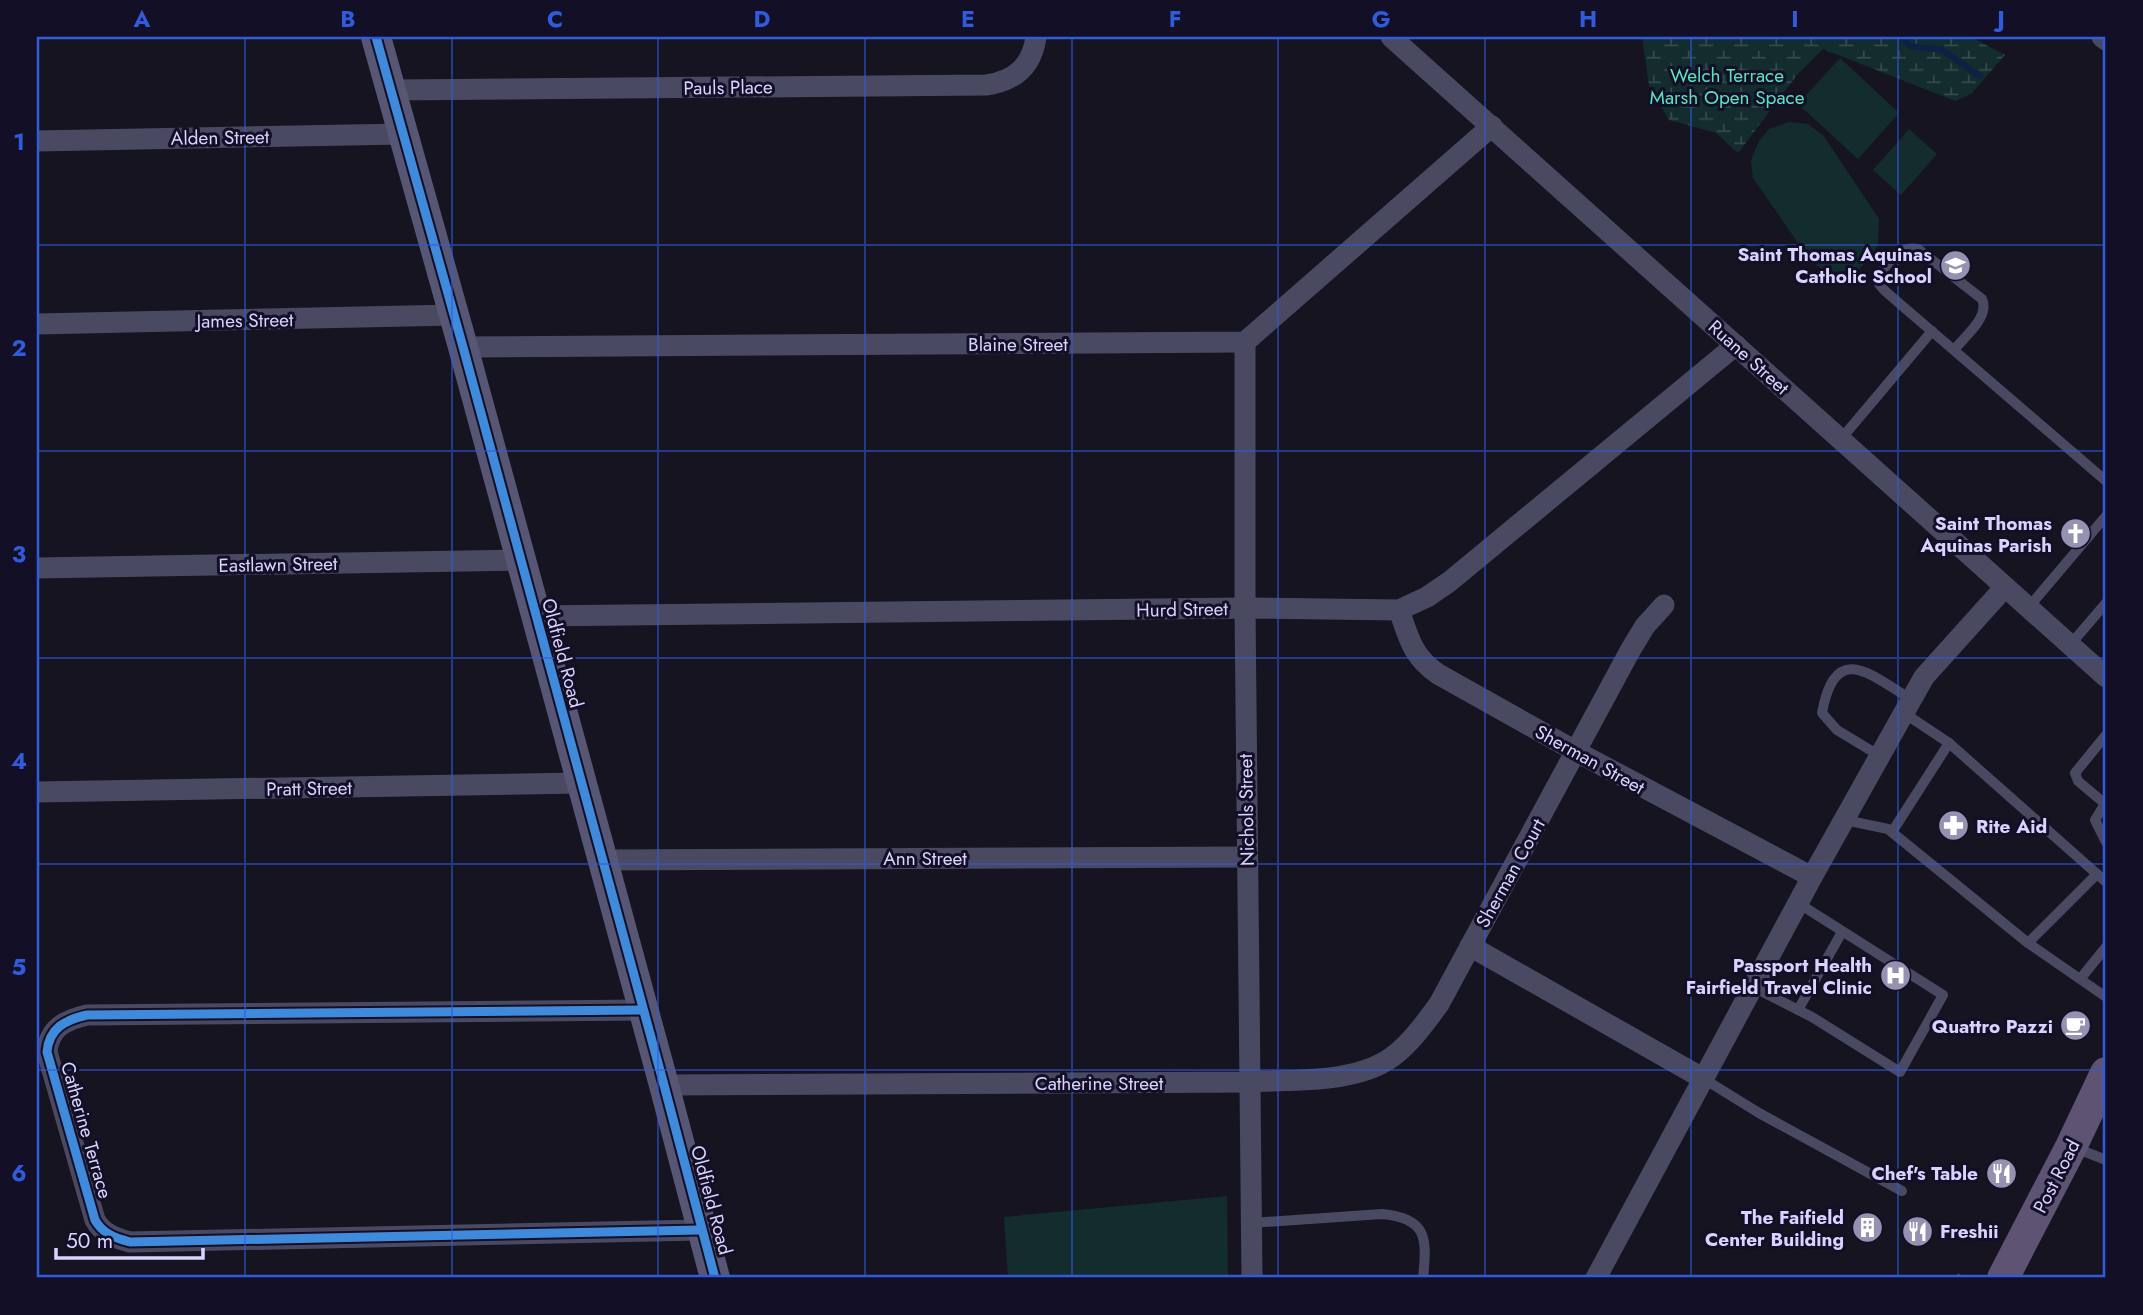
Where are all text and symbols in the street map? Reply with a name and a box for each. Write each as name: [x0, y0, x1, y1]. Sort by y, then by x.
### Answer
text: A: [133, 2, 151, 36]
text: B: [340, 2, 356, 36]
text: C: [547, 2, 563, 36]
text: D: [754, 2, 771, 36]
text: E: [961, 2, 975, 36]
text: F: [1169, 2, 1181, 36]
text: G: [1372, 2, 1390, 36]
text: H: [1579, 2, 1597, 36]
text: I: [1791, 2, 1799, 36]
text: J: [1993, 2, 2005, 36]
park label: Welch Terrace Marsh Open Space: [1650, 62, 1805, 111]
street label: Pauls Place: [683, 73, 773, 102]
street label: Alden Street: [171, 123, 270, 152]
text: 1: [13, 125, 25, 159]
place label: Saint Thomas Aquinas Catholic School: [1737, 241, 1932, 290]
school or university icon: Saint Thomas Aquinas Catholic School: [1938, 248, 1972, 282]
street label: James Street: [193, 306, 294, 335]
street label: Ruane Street: [1702, 314, 1795, 401]
text: 2: [11, 331, 27, 365]
street label: Blaine Street: [968, 331, 1068, 358]
place label: Saint Thomas Aquinas Parish: [1920, 510, 2052, 559]
church icon: Saint Thomas Aquinas Parish: [2058, 517, 2092, 551]
text: 3: [12, 537, 26, 571]
street label: Eastlawn Street: [218, 550, 338, 579]
street label: Oldfield Road: [535, 595, 590, 711]
street label: Hurd Street: [1136, 595, 1229, 624]
street label: Sherman Street: [1530, 718, 1650, 801]
text: 4: [11, 744, 27, 778]
street label: Nichols Street: [1232, 753, 1261, 866]
street label: Pratt Street: [266, 774, 353, 803]
pharmacy icon: Rite Aid: [1936, 809, 1970, 843]
place label: Rite Aid: [1976, 813, 2047, 840]
street label: Sherman Court: [1469, 814, 1552, 933]
street label: Ann Street: [883, 845, 967, 872]
text: 5: [12, 950, 26, 984]
place label: Passport Health Fairfield Travel Clinic: [1686, 952, 1872, 1001]
hospital icon: Passport Health Fairfield Travel Clinic: [1878, 959, 1912, 993]
cafe icon: Quattro Pazzi: [2059, 1009, 2093, 1043]
place label: Quattro Pazzi: [1932, 1013, 2053, 1040]
street label: Catherine Terrace: [54, 1059, 119, 1202]
street label: Catherine Street: [1035, 1070, 1164, 1097]
street label: Post Road: [2026, 1135, 2086, 1218]
street label: Oldfield Road: [684, 1142, 739, 1258]
text: 6: [11, 1156, 27, 1190]
restaurant icon: Chef's Table: [1984, 1156, 2018, 1190]
place label: Chef's Table: [1871, 1160, 1978, 1187]
place label: The Faifield Center Building: [1705, 1204, 1844, 1253]
building icon: The Faifield Center Building: [1850, 1211, 1884, 1245]
restaurant icon: Freshii: [1900, 1214, 1934, 1248]
scale bar: [56, 1217, 203, 1261]
place label: Freshii: [1940, 1218, 1999, 1245]
text: 50 m: [66, 1226, 113, 1256]

